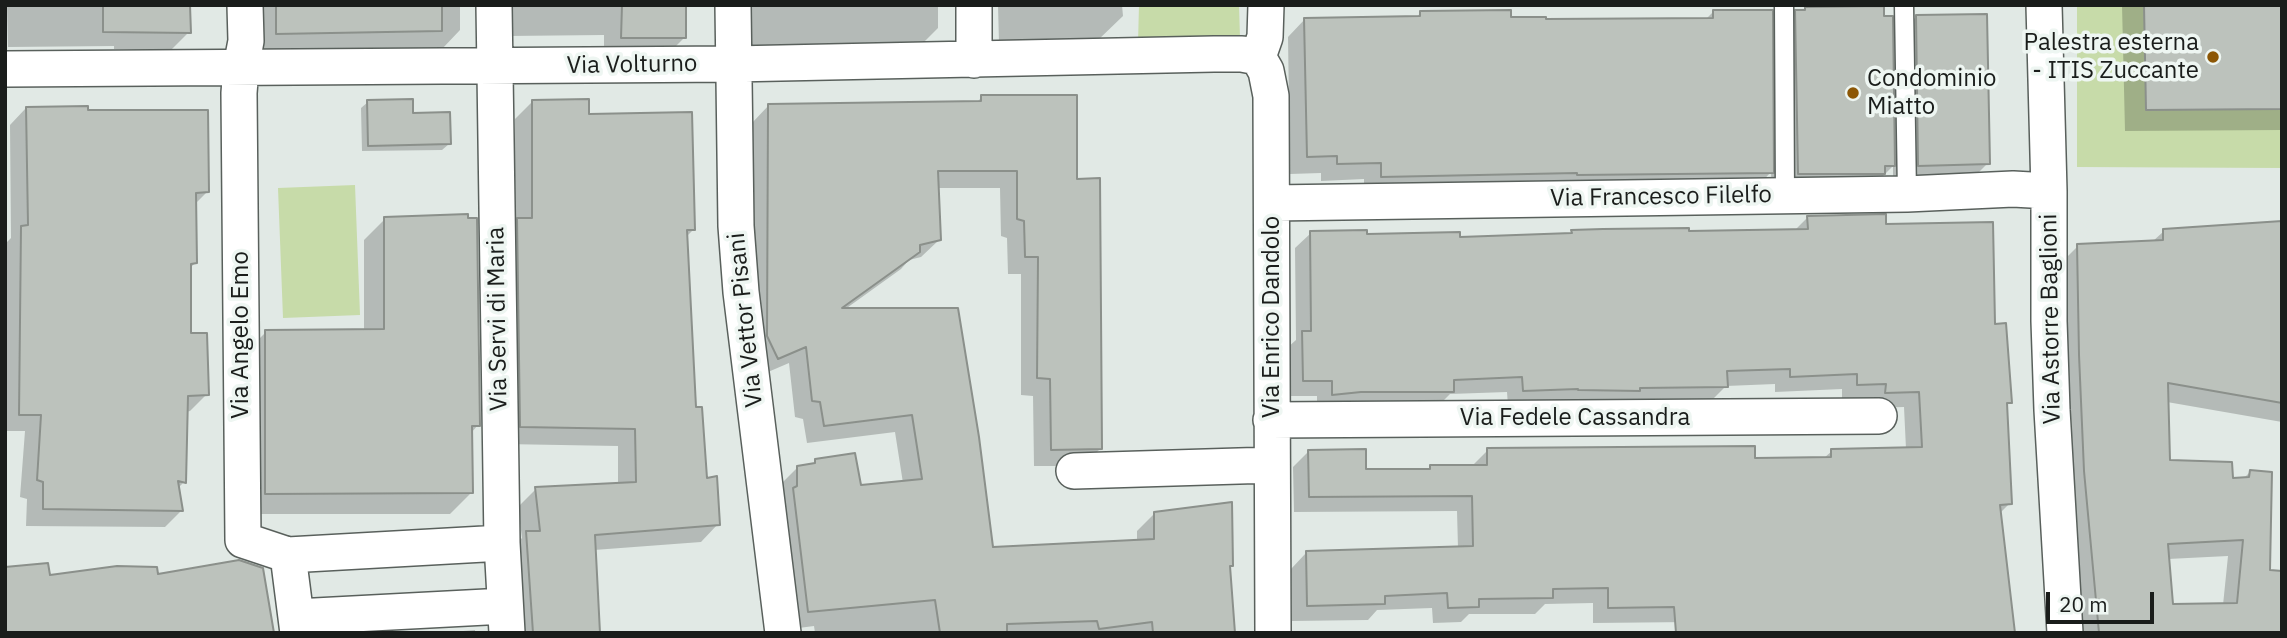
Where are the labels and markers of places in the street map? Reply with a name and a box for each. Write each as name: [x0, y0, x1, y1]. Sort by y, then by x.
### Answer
place label: Palestra esterna - ITIS Zuccante: [2024, 29, 2199, 85]
marker: Palestra esterna - ITIS Zuccante: [2205, 49, 2221, 65]
place label: Condominio Miatto: [1867, 65, 1996, 121]
marker: Condominio Miatto: [1845, 85, 1861, 101]

